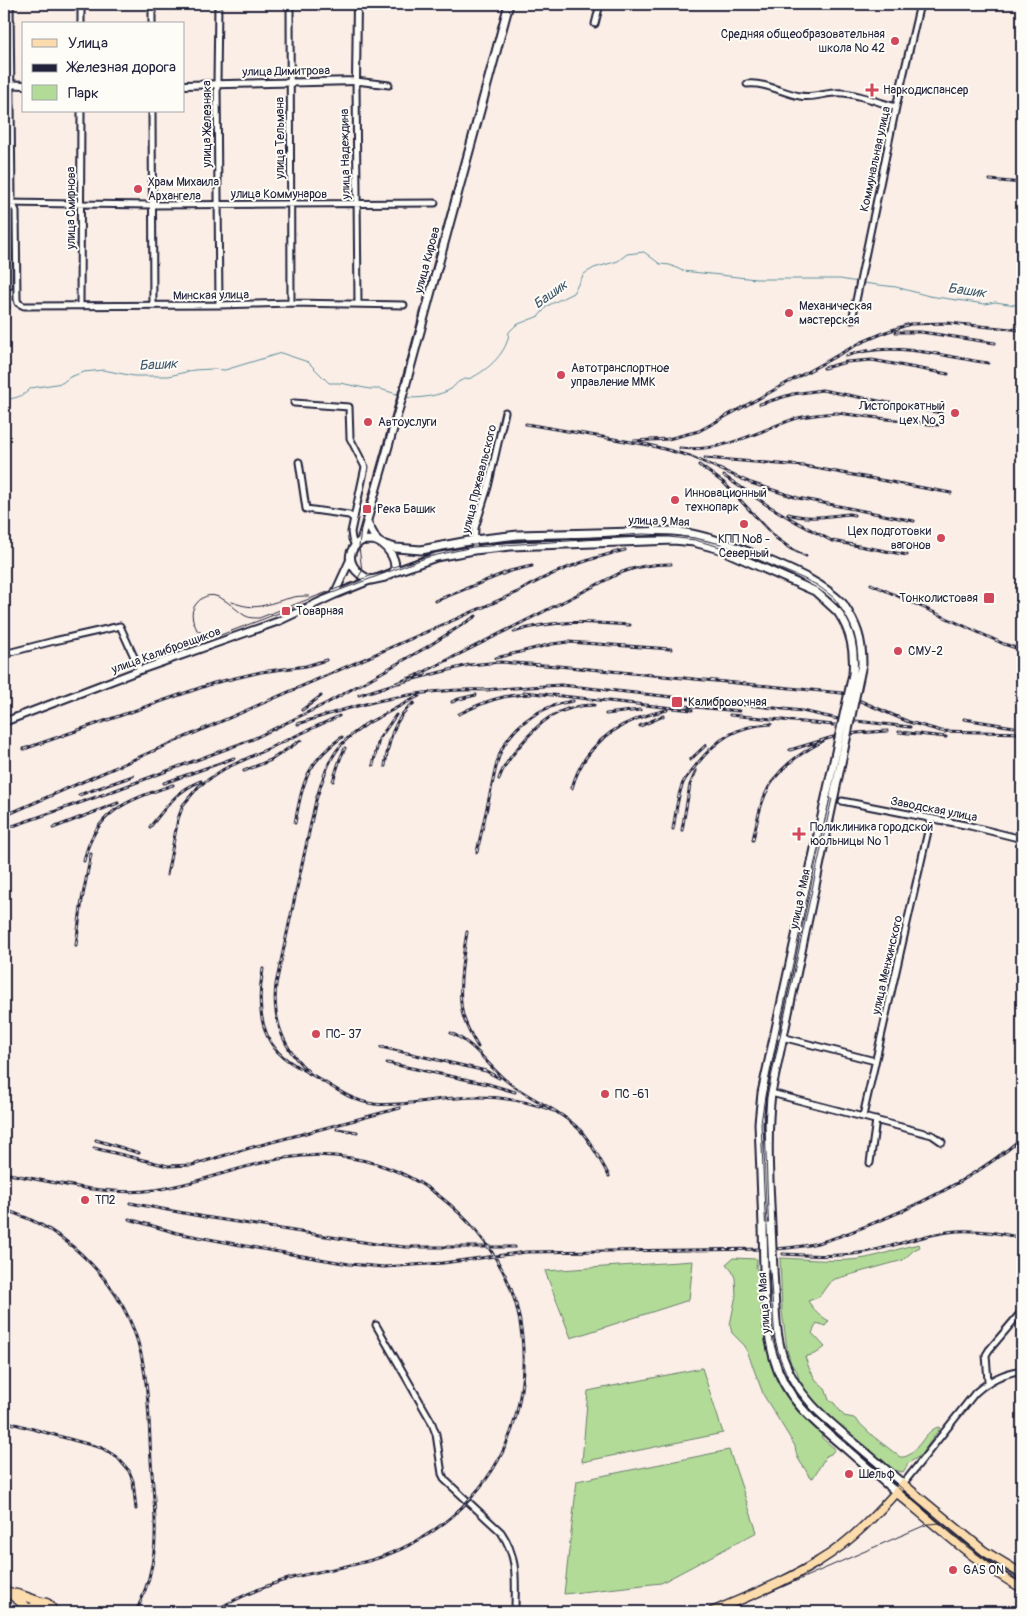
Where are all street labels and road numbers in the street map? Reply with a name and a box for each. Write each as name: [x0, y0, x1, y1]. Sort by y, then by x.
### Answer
street label: улица Димитрова: [241, 63, 330, 80]
street label: улица Железняка: [200, 80, 215, 169]
street label: улица Тельмана: [273, 97, 288, 180]
street label: Коммунальная улица: [857, 105, 894, 213]
street label: улица Надеждина: [337, 108, 354, 200]
street label: улица Смирнова: [64, 166, 79, 250]
street label: улица Коммунаров: [230, 187, 327, 202]
street label: улица Кирова: [411, 225, 444, 296]
street label: Минская улица: [173, 287, 250, 304]
street label: улица Пржевальского: [458, 423, 500, 536]
street label: улица 9 Мая: [627, 513, 690, 530]
street label: улица Калибровщиков: [109, 624, 223, 678]
street label: Заводская улица: [889, 794, 979, 825]
street label: улица 9 Мая: [787, 867, 814, 932]
street label: улица Менжинского: [869, 914, 906, 1017]
street label: улица 9 Мая: [755, 1272, 774, 1335]

